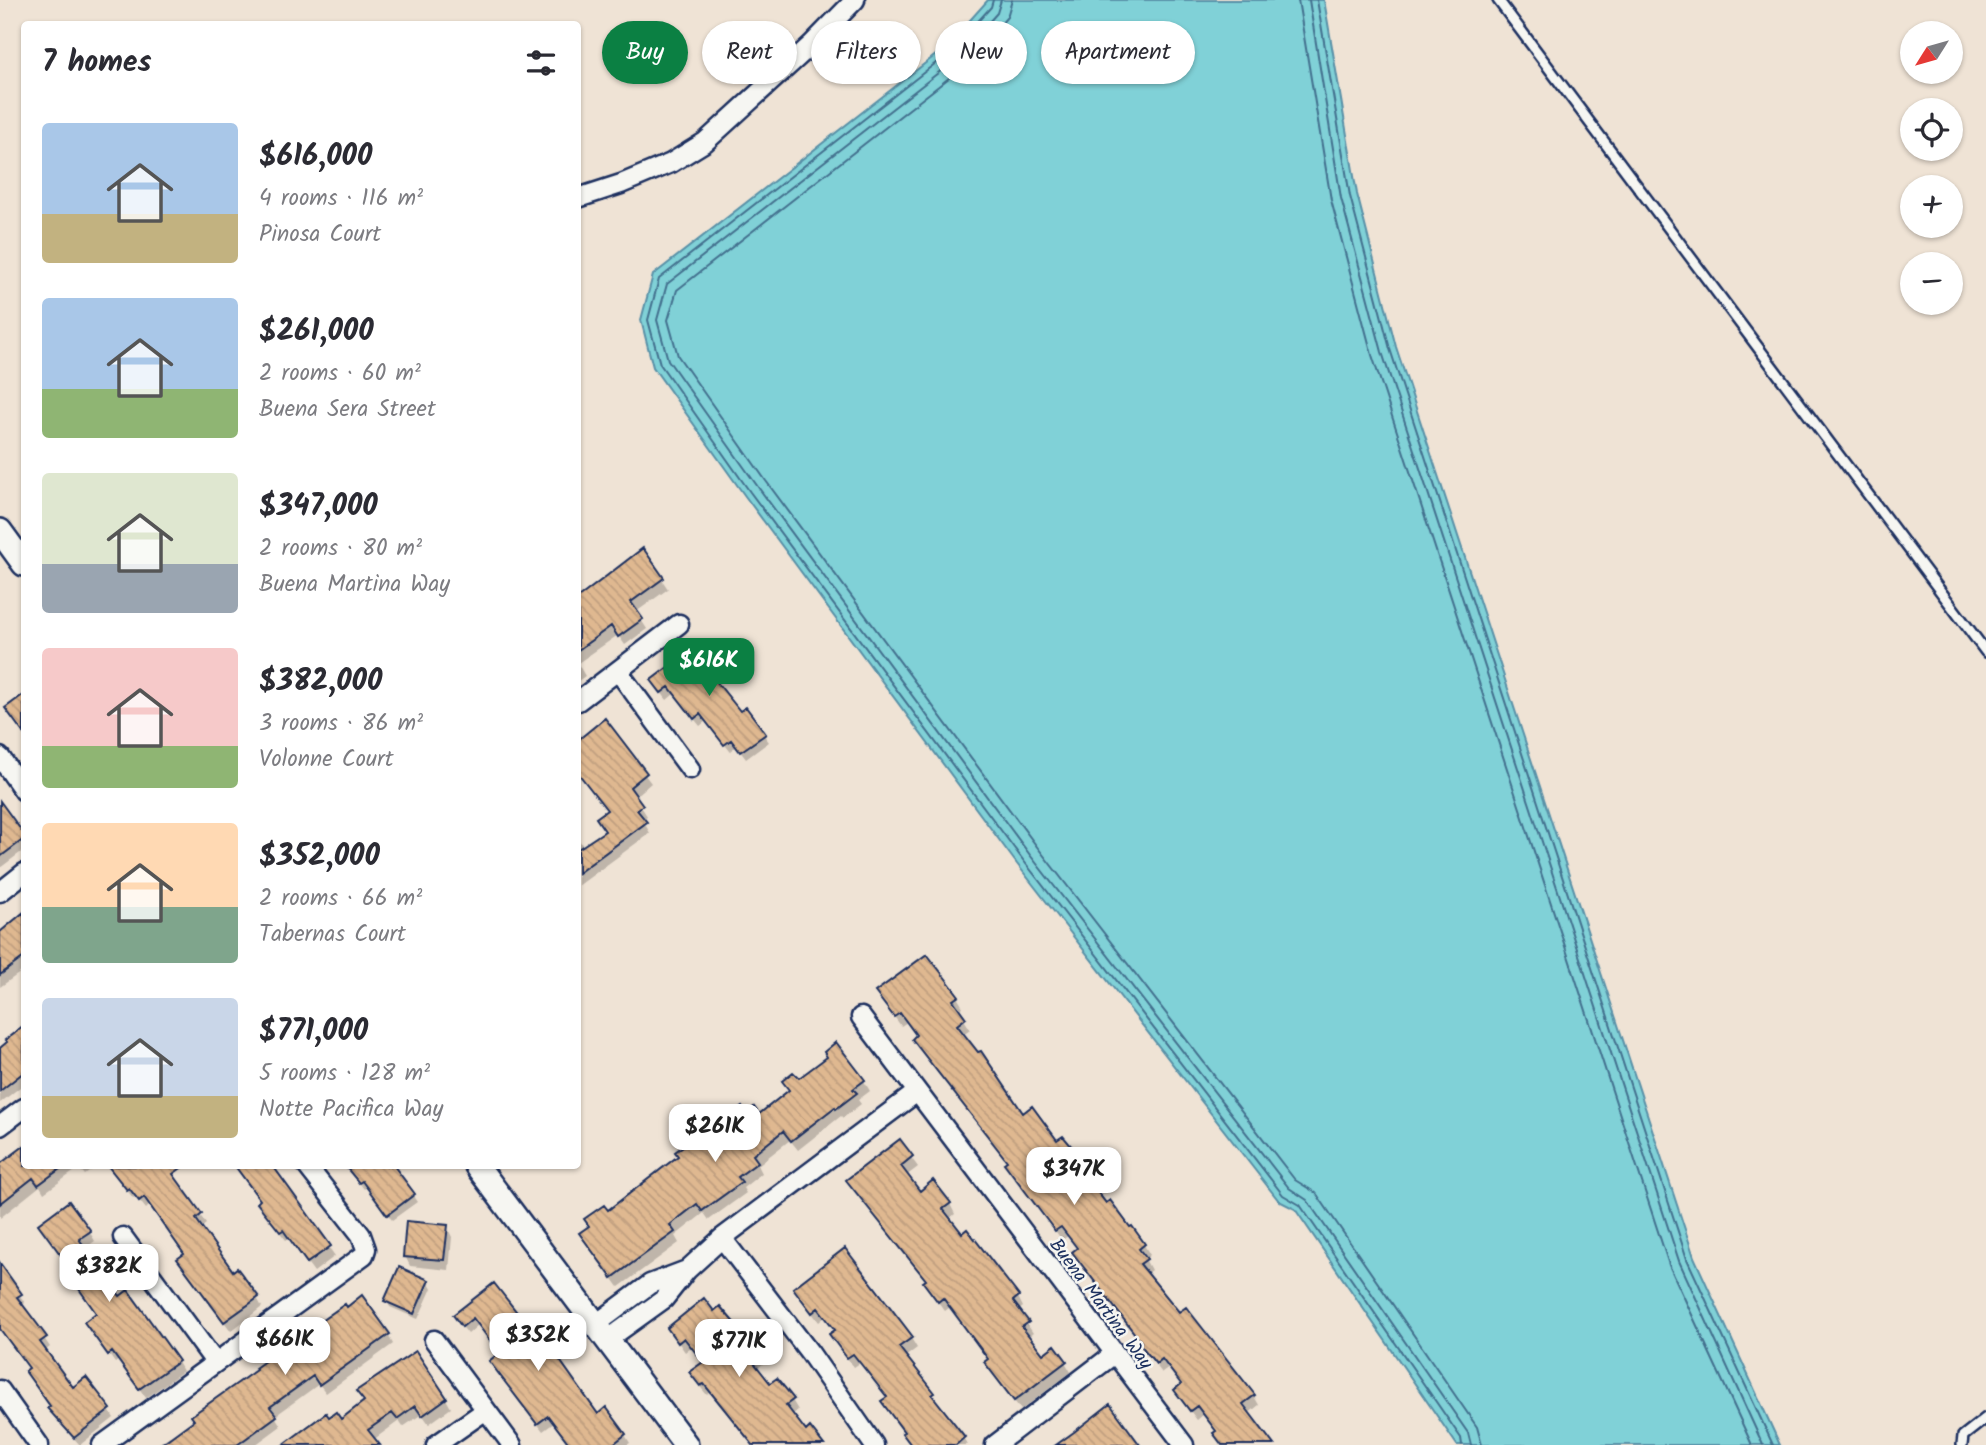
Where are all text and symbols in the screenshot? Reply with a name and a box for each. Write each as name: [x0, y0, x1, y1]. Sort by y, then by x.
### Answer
chip: Buy: [602, 21, 688, 84]
chip: Rent: [702, 21, 797, 84]
chip: Filters: [811, 21, 921, 84]
chip: New: [935, 21, 1027, 84]
chip: Apartment: [1041, 21, 1195, 84]
north arrow: [1900, 21, 1964, 84]
map controls: [1900, 21, 1963, 315]
text: 7 homes: [42, 39, 152, 87]
icon: filters: [522, 44, 560, 82]
button: locate: [1900, 98, 1963, 161]
text: $616,000: [259, 133, 372, 181]
icon: home: [98, 151, 182, 235]
button: +: [1900, 175, 1963, 238]
text: 4 rooms · 116 m²: [259, 181, 423, 217]
text: Pinosa Court: [259, 217, 381, 253]
button: −: [1900, 252, 1963, 315]
text: $261,000: [259, 308, 374, 356]
icon: home: [98, 326, 182, 410]
text: 2 rooms · 60 m²: [259, 356, 421, 392]
text: Buena Sera Street: [259, 392, 436, 428]
text: $347,000: [259, 483, 378, 531]
icon: home: [98, 501, 182, 585]
text: 2 rooms · 80 m²: [259, 531, 422, 567]
text: Buena Martina Way: [259, 567, 450, 603]
pin: $616K: [660, 638, 758, 698]
text: $616K: [679, 643, 739, 679]
text: $382,000: [259, 658, 382, 706]
icon: home: [98, 676, 182, 760]
text: 3 rooms · 86 m²: [259, 706, 423, 742]
text: Volonne Court: [259, 742, 394, 778]
text: $352,000: [259, 833, 380, 881]
icon: home: [98, 851, 182, 935]
text: 2 rooms · 66 m²: [259, 881, 422, 917]
text: Tabernas Court: [259, 917, 406, 953]
text: $771,000: [259, 1008, 368, 1056]
icon: home: [98, 1026, 182, 1110]
text: 5 rooms · 128 m²: [259, 1056, 430, 1092]
text: Notte Pacifica Way: [259, 1092, 443, 1128]
pin: $261K: [666, 1104, 764, 1164]
text: $261K: [685, 1109, 745, 1145]
pin: $347K: [1025, 1148, 1123, 1207]
text: $347K: [1042, 1152, 1106, 1188]
street label: Buena Martina Way: [1041, 1232, 1161, 1377]
pin: $382K: [60, 1244, 158, 1304]
text: $382K: [75, 1249, 143, 1285]
pin: $352K: [489, 1314, 587, 1373]
pin: $661K: [236, 1318, 334, 1377]
text: $352K: [505, 1318, 571, 1354]
pin: $771K: [690, 1320, 788, 1379]
text: $661K: [255, 1322, 315, 1358]
text: $771K: [711, 1324, 767, 1360]

